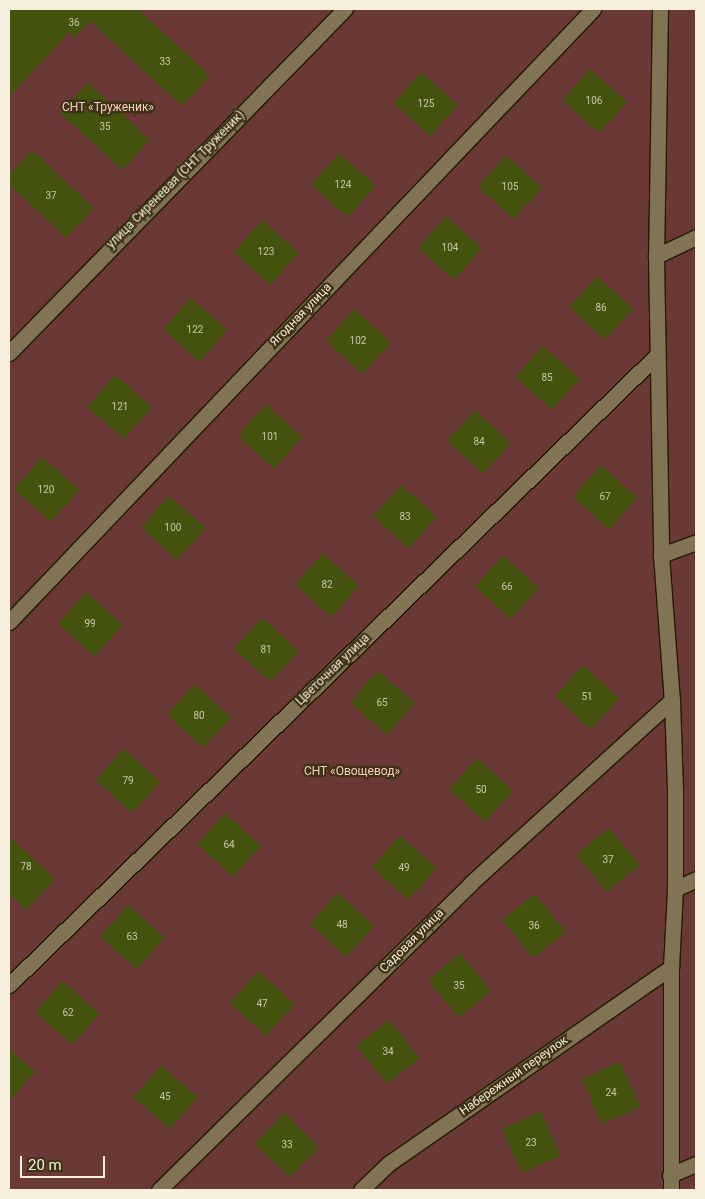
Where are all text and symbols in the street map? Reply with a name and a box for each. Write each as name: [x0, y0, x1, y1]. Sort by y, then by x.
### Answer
house number: 36: [68, 17, 80, 29]
house number: 33: [159, 56, 171, 68]
house number: 106: [586, 95, 602, 107]
house number: 125: [418, 98, 434, 110]
park label: СНТ «Труженик»: [62, 101, 154, 115]
street label: улица Сиреневая (СНТ Труженик): [104, 108, 248, 252]
house number: 35: [99, 121, 111, 133]
house number: 124: [335, 179, 351, 191]
house number: 105: [502, 181, 518, 193]
house number: 37: [45, 190, 57, 202]
house number: 104: [442, 242, 458, 254]
house number: 123: [258, 246, 274, 258]
street label: Ягодная улица: [267, 280, 335, 350]
house number: 86: [595, 302, 607, 314]
house number: 122: [187, 324, 203, 336]
house number: 102: [350, 335, 366, 347]
house number: 85: [541, 372, 553, 384]
house number: 121: [112, 401, 128, 413]
house number: 101: [262, 431, 278, 443]
house number: 84: [473, 436, 485, 448]
house number: 120: [38, 484, 54, 496]
house number: 67: [599, 491, 611, 503]
house number: 83: [399, 511, 411, 523]
house number: 100: [165, 522, 181, 534]
house number: 82: [321, 579, 333, 591]
house number: 66: [501, 581, 513, 593]
house number: 99: [84, 618, 96, 630]
street label: Цветочная улица: [293, 631, 373, 709]
house number: 81: [260, 644, 272, 656]
house number: 51: [581, 691, 593, 703]
house number: 65: [376, 697, 388, 709]
house number: 80: [193, 710, 205, 722]
park label: СНТ «Овощевод»: [304, 765, 400, 779]
house number: 79: [122, 775, 134, 787]
house number: 50: [475, 784, 487, 796]
house number: 64: [223, 839, 235, 851]
house number: 37: [602, 854, 614, 866]
house number: 78: [20, 861, 32, 873]
house number: 49: [398, 862, 410, 874]
street label: Садовая улица: [377, 906, 447, 976]
house number: 48: [336, 919, 348, 931]
house number: 36: [528, 920, 540, 932]
house number: 63: [126, 931, 138, 943]
house number: 35: [453, 980, 465, 992]
house number: 47: [256, 998, 268, 1010]
house number: 62: [62, 1007, 74, 1019]
street label: Набережный переулок: [457, 1033, 571, 1119]
house number: 34: [382, 1046, 394, 1058]
house number: 24: [605, 1087, 617, 1099]
house number: 45: [159, 1091, 171, 1103]
house number: 23: [525, 1137, 537, 1149]
house number: 33: [281, 1139, 293, 1151]
scale bar: [22, 1146, 108, 1178]
text: 20 m: [28, 1156, 62, 1174]

